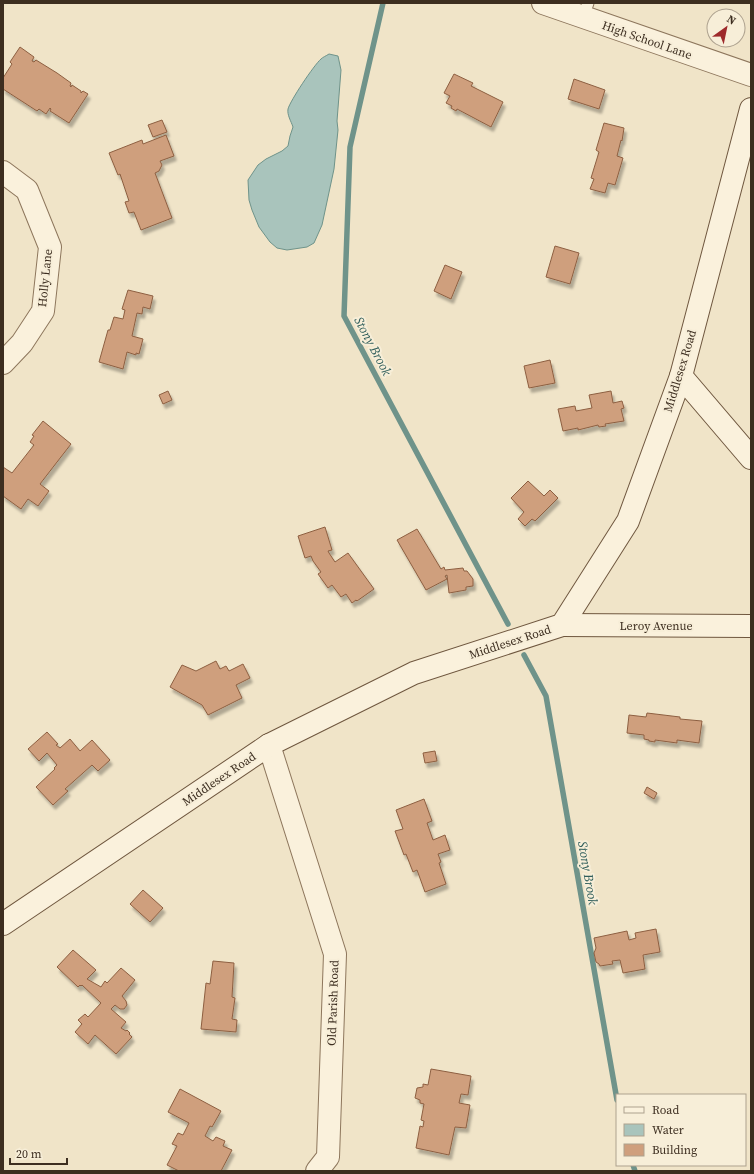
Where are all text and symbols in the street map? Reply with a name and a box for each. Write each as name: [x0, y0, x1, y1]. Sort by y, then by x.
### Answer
north arrow: [706, 8, 746, 48]
text: N: [724, 12, 739, 29]
street label: High School Lane: [600, 17, 694, 63]
street label: Holly Lane: [34, 248, 56, 308]
water label: Stony Brook: [350, 314, 396, 379]
street label: Middlesex Road: [660, 328, 700, 414]
street label: Leroy Avenue: [619, 618, 693, 634]
street label: Middlesex Road: [467, 621, 553, 663]
street label: Middlesex Road: [179, 748, 259, 809]
water label: Stony Brook: [574, 840, 602, 907]
street label: Old Parish Road: [324, 960, 342, 1046]
legend: [616, 1094, 746, 1166]
text: Road: [652, 1102, 679, 1118]
text: Water: [652, 1122, 684, 1138]
scale bar: [10, 1140, 67, 1166]
text: Building: [652, 1142, 697, 1158]
text: 20 m: [16, 1146, 42, 1162]

